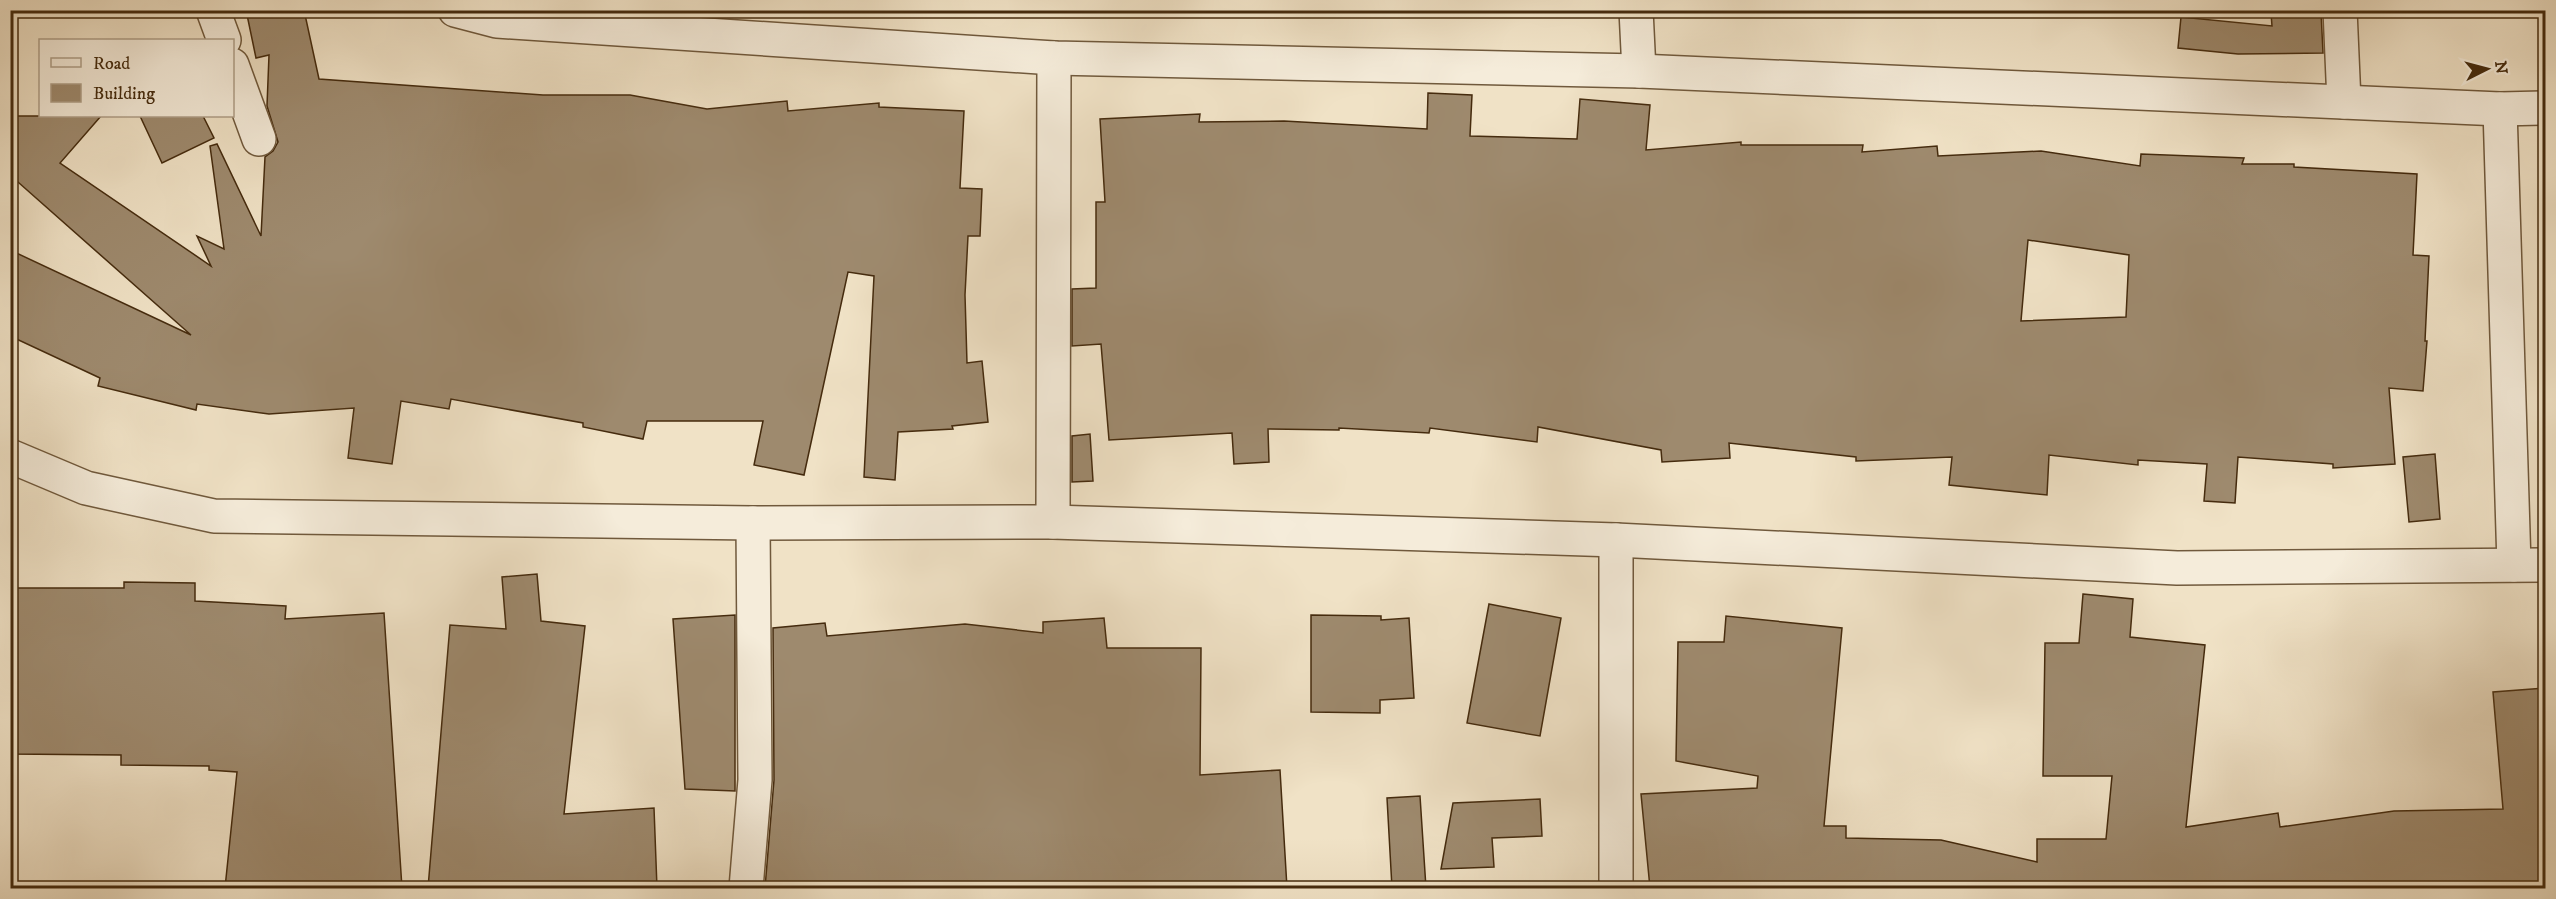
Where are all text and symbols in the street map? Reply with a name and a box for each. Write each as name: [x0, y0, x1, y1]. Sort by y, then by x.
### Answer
legend: [39, 39, 234, 117]
north arrow: [2457, 39, 2517, 99]
text: Road: [93, 53, 130, 75]
text: N: [2490, 60, 2512, 75]
text: Building: [93, 83, 155, 105]

